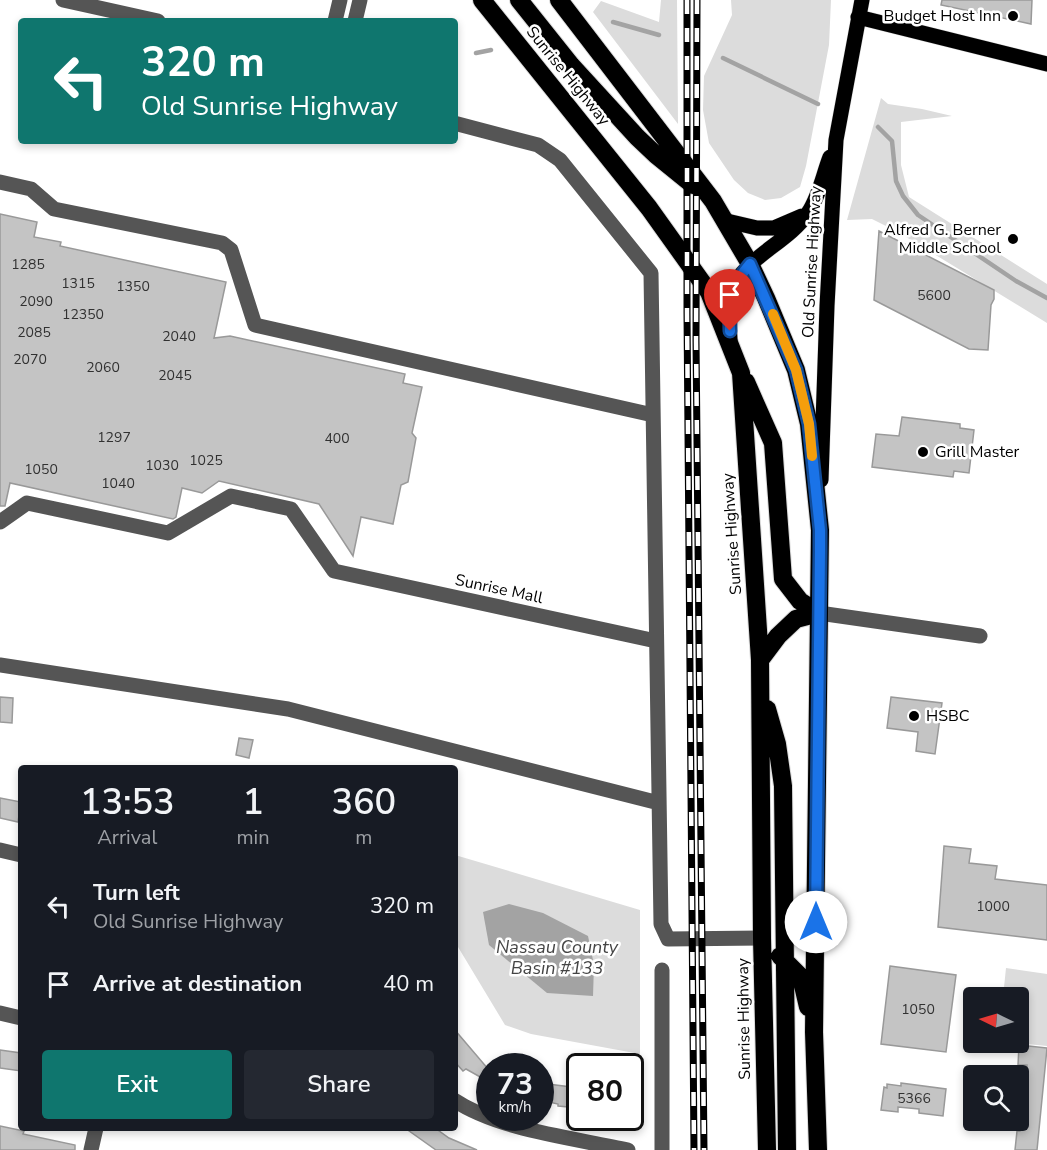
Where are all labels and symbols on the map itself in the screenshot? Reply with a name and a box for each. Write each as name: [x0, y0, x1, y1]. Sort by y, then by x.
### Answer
place label: Budget Host Inn: [884, 5, 1001, 27]
marker: Budget Host Inn: [1006, 9, 1020, 23]
street label: Sunrise Highway: [521, 22, 615, 131]
street label: Old Sunrise Highway: [797, 185, 827, 339]
place label: Alfred G. Berner Middle School: [884, 219, 1001, 259]
marker: Alfred G. Berner Middle School: [1006, 232, 1020, 246]
house number: 1285: [11, 255, 45, 274]
pin: [704, 269, 755, 331]
house number: 1315: [61, 274, 95, 293]
house number: 1350: [116, 277, 150, 296]
house number: 5600: [917, 286, 951, 305]
house number: 2090: [19, 292, 53, 311]
house number: 12350: [62, 305, 104, 324]
house number: 2085: [17, 323, 51, 342]
house number: 2040: [162, 327, 196, 346]
house number: 2070: [13, 350, 47, 369]
house number: 2060: [86, 358, 120, 377]
house number: 2045: [158, 366, 192, 385]
house number: 1297: [97, 428, 131, 447]
house number: 400: [324, 429, 350, 448]
place label: Grill Master: [935, 441, 1019, 463]
marker: Grill Master: [916, 445, 930, 459]
house number: 1025: [189, 451, 223, 470]
house number: 1030: [145, 456, 179, 475]
house number: 1050: [24, 460, 58, 479]
street label: Sunrise Highway: [717, 472, 747, 596]
house number: 1040: [101, 474, 135, 493]
street label: Sunrise Mall: [453, 569, 545, 609]
place label: HSBC: [926, 705, 970, 727]
marker: HSBC: [907, 709, 921, 723]
position arrow: [784, 890, 848, 954]
house number: 1000: [976, 897, 1010, 916]
water label: Nassau County Basin #133: [496, 935, 619, 980]
street label: Sunrise Highway: [732, 957, 756, 1080]
north arrow: [963, 987, 1029, 1053]
house number: 1050: [901, 1000, 935, 1019]
speed limit sign: 80: [566, 1053, 644, 1131]
house number: 5366: [897, 1089, 931, 1108]

